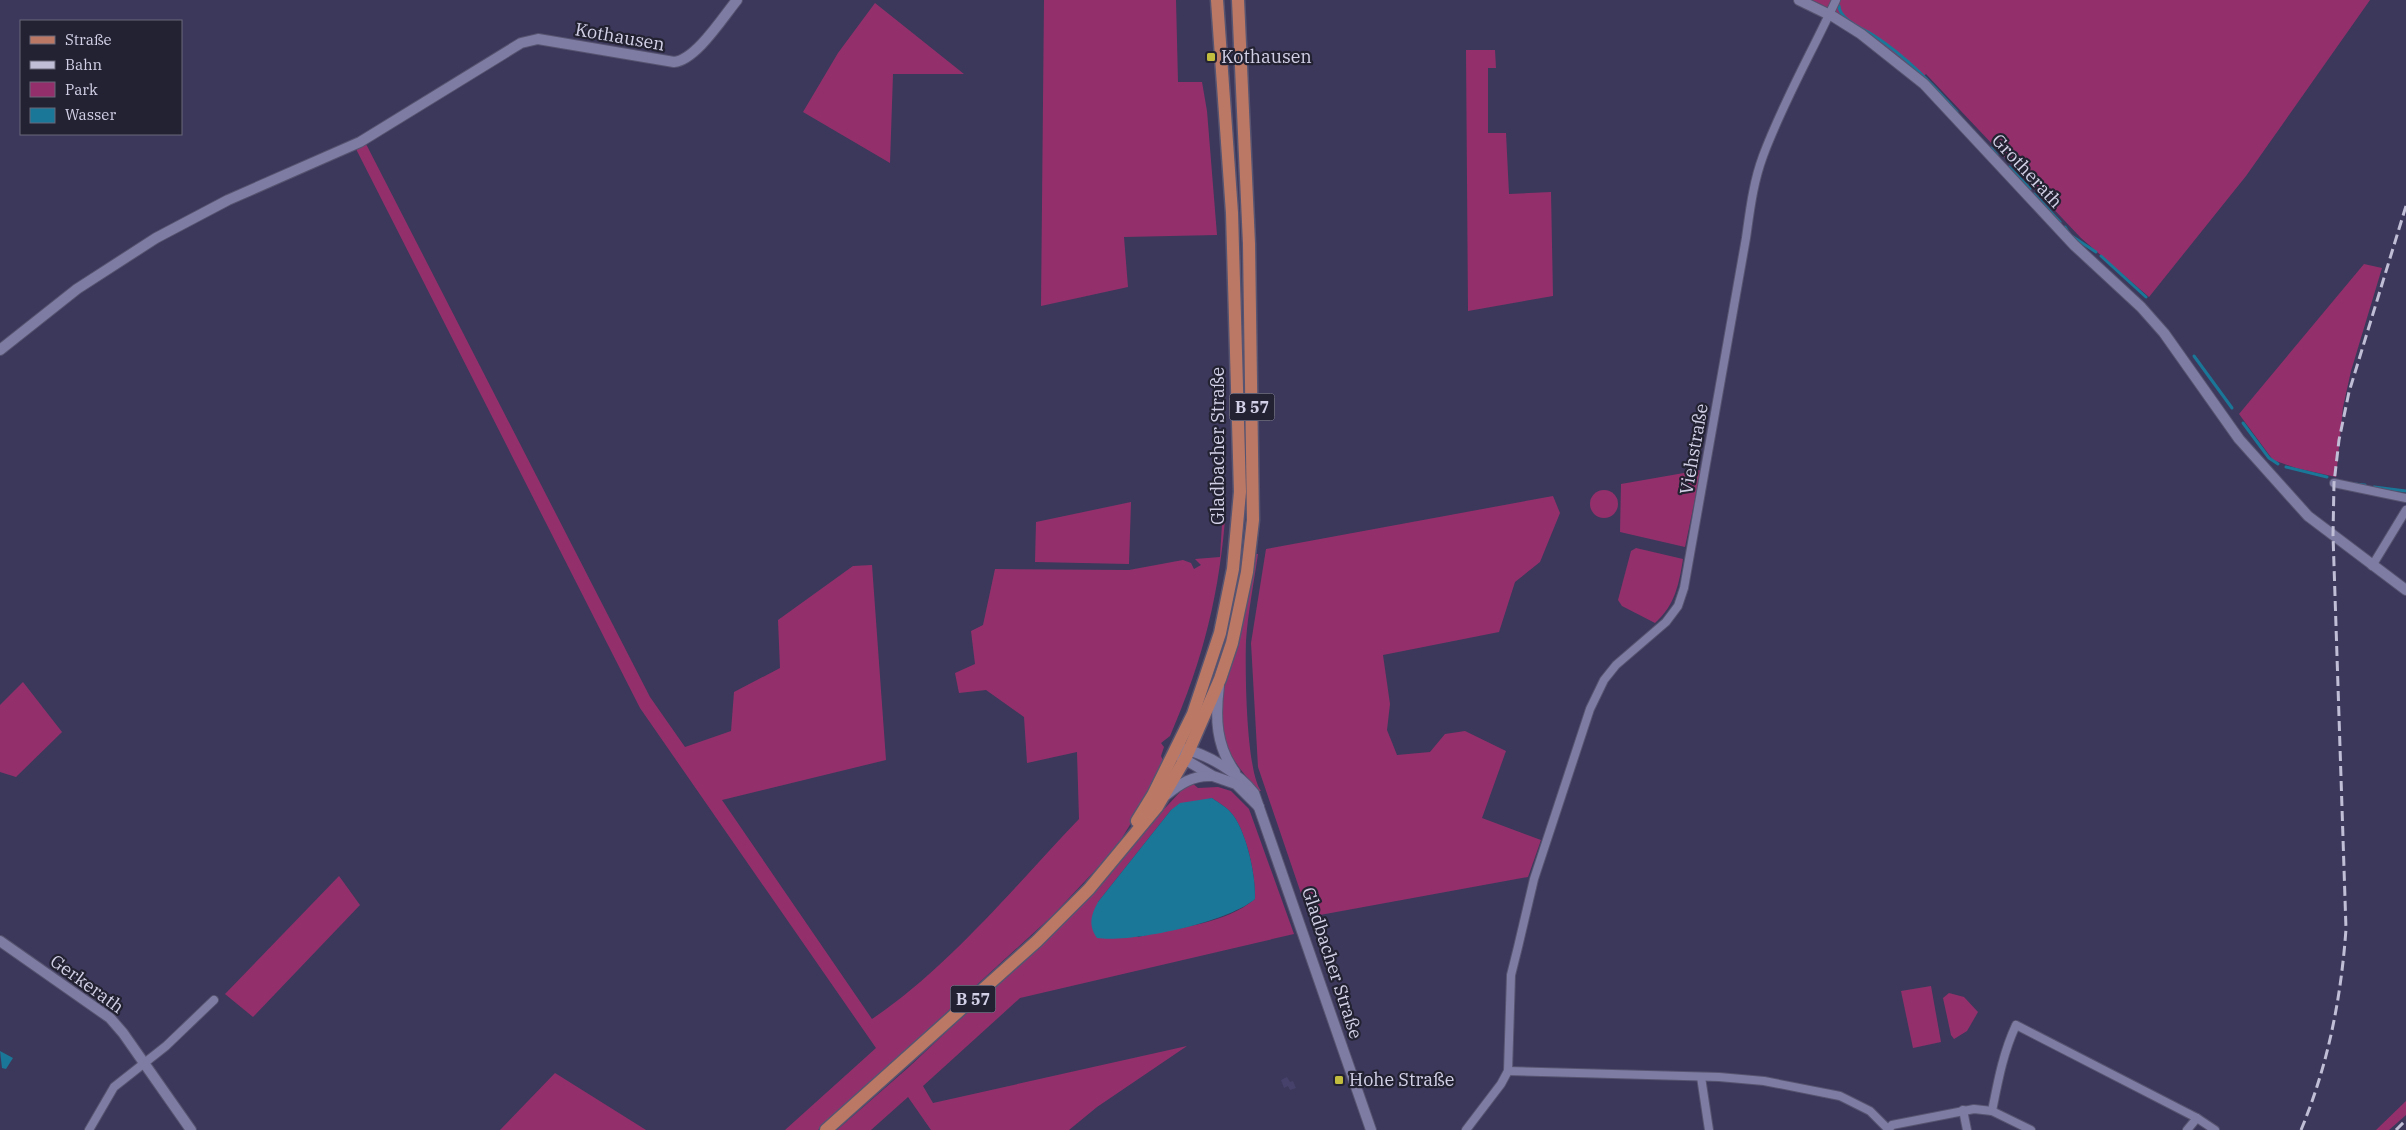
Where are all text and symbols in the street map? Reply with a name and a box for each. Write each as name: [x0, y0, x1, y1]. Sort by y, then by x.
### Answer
street label: Kothausen: [573, 17, 667, 56]
legend: [20, 20, 182, 135]
text: Straße: [65, 30, 112, 49]
place label: Kothausen: [1221, 45, 1312, 68]
marker: Kothausen: [1205, 51, 1217, 63]
text: Bahn: [65, 55, 103, 74]
text: Park: [65, 80, 98, 99]
text: Wasser: [65, 105, 116, 124]
street label: Grotherath: [1987, 129, 2068, 213]
street label: Gladbacher Straße: [1206, 367, 1229, 525]
road number: B 57: [1230, 394, 1274, 421]
street label: Viehstraße: [1674, 402, 1713, 496]
street label: Gladbacher Straße: [1297, 884, 1368, 1042]
street label: Gerkerath: [46, 949, 129, 1018]
road number: B 57: [950, 986, 996, 1012]
place label: Hohe Straße: [1349, 1068, 1454, 1091]
marker: Hohe Straße: [1333, 1074, 1345, 1086]

